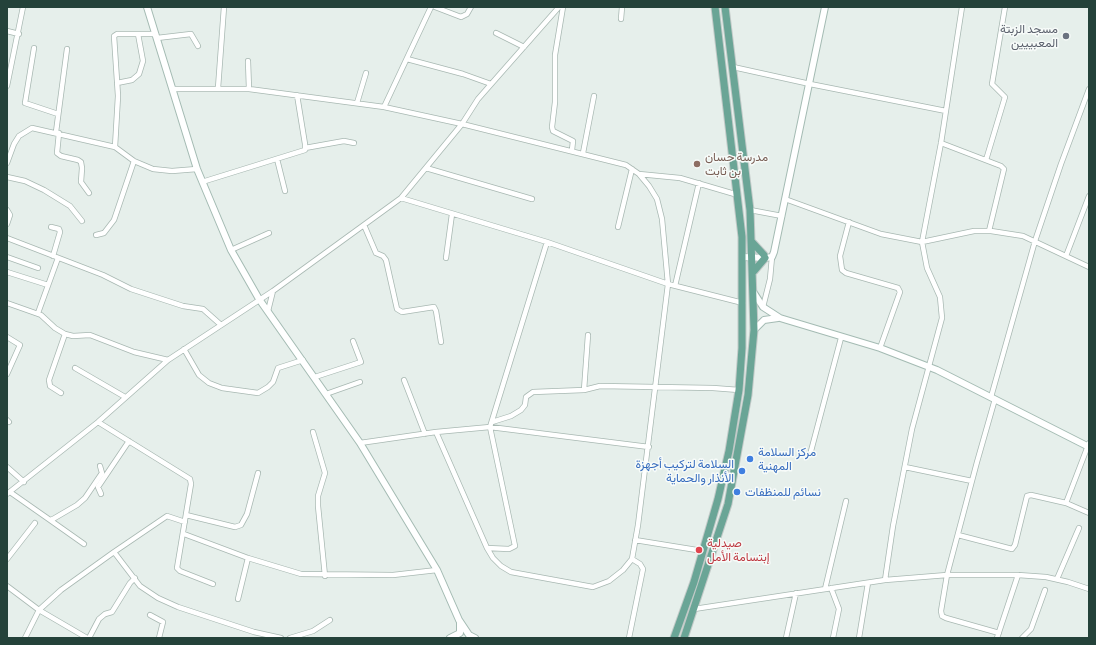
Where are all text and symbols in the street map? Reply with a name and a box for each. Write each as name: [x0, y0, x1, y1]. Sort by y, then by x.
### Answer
place label: مسجد الزبتة المعبييين: [1000, 22, 1058, 50]
marker: مسجد الزبتة المعبييين: [1061, 31, 1071, 41]
place label: مدرسة حسان بن ثابت: [705, 150, 768, 178]
marker: مدرسة حسان بن ثابت: [692, 159, 702, 169]
place label: مركز السلامة المهنية: [758, 445, 816, 473]
marker: مركز السلامة المهنية: [745, 454, 755, 464]
place label: السلامة لتركيب أجهزة الأنذار والحماية: [636, 457, 734, 485]
marker: السلامة لتركيب أجهزة الأنذار والحماية: [737, 466, 747, 476]
place label: نسائم للمنظفات: [745, 485, 821, 499]
marker: نسائم للمنظفات: [732, 487, 742, 497]
place label: صيدلية إبتسامة الأمل: [707, 536, 770, 564]
marker: صيدلية إبتسامة الأمل: [694, 545, 704, 555]

